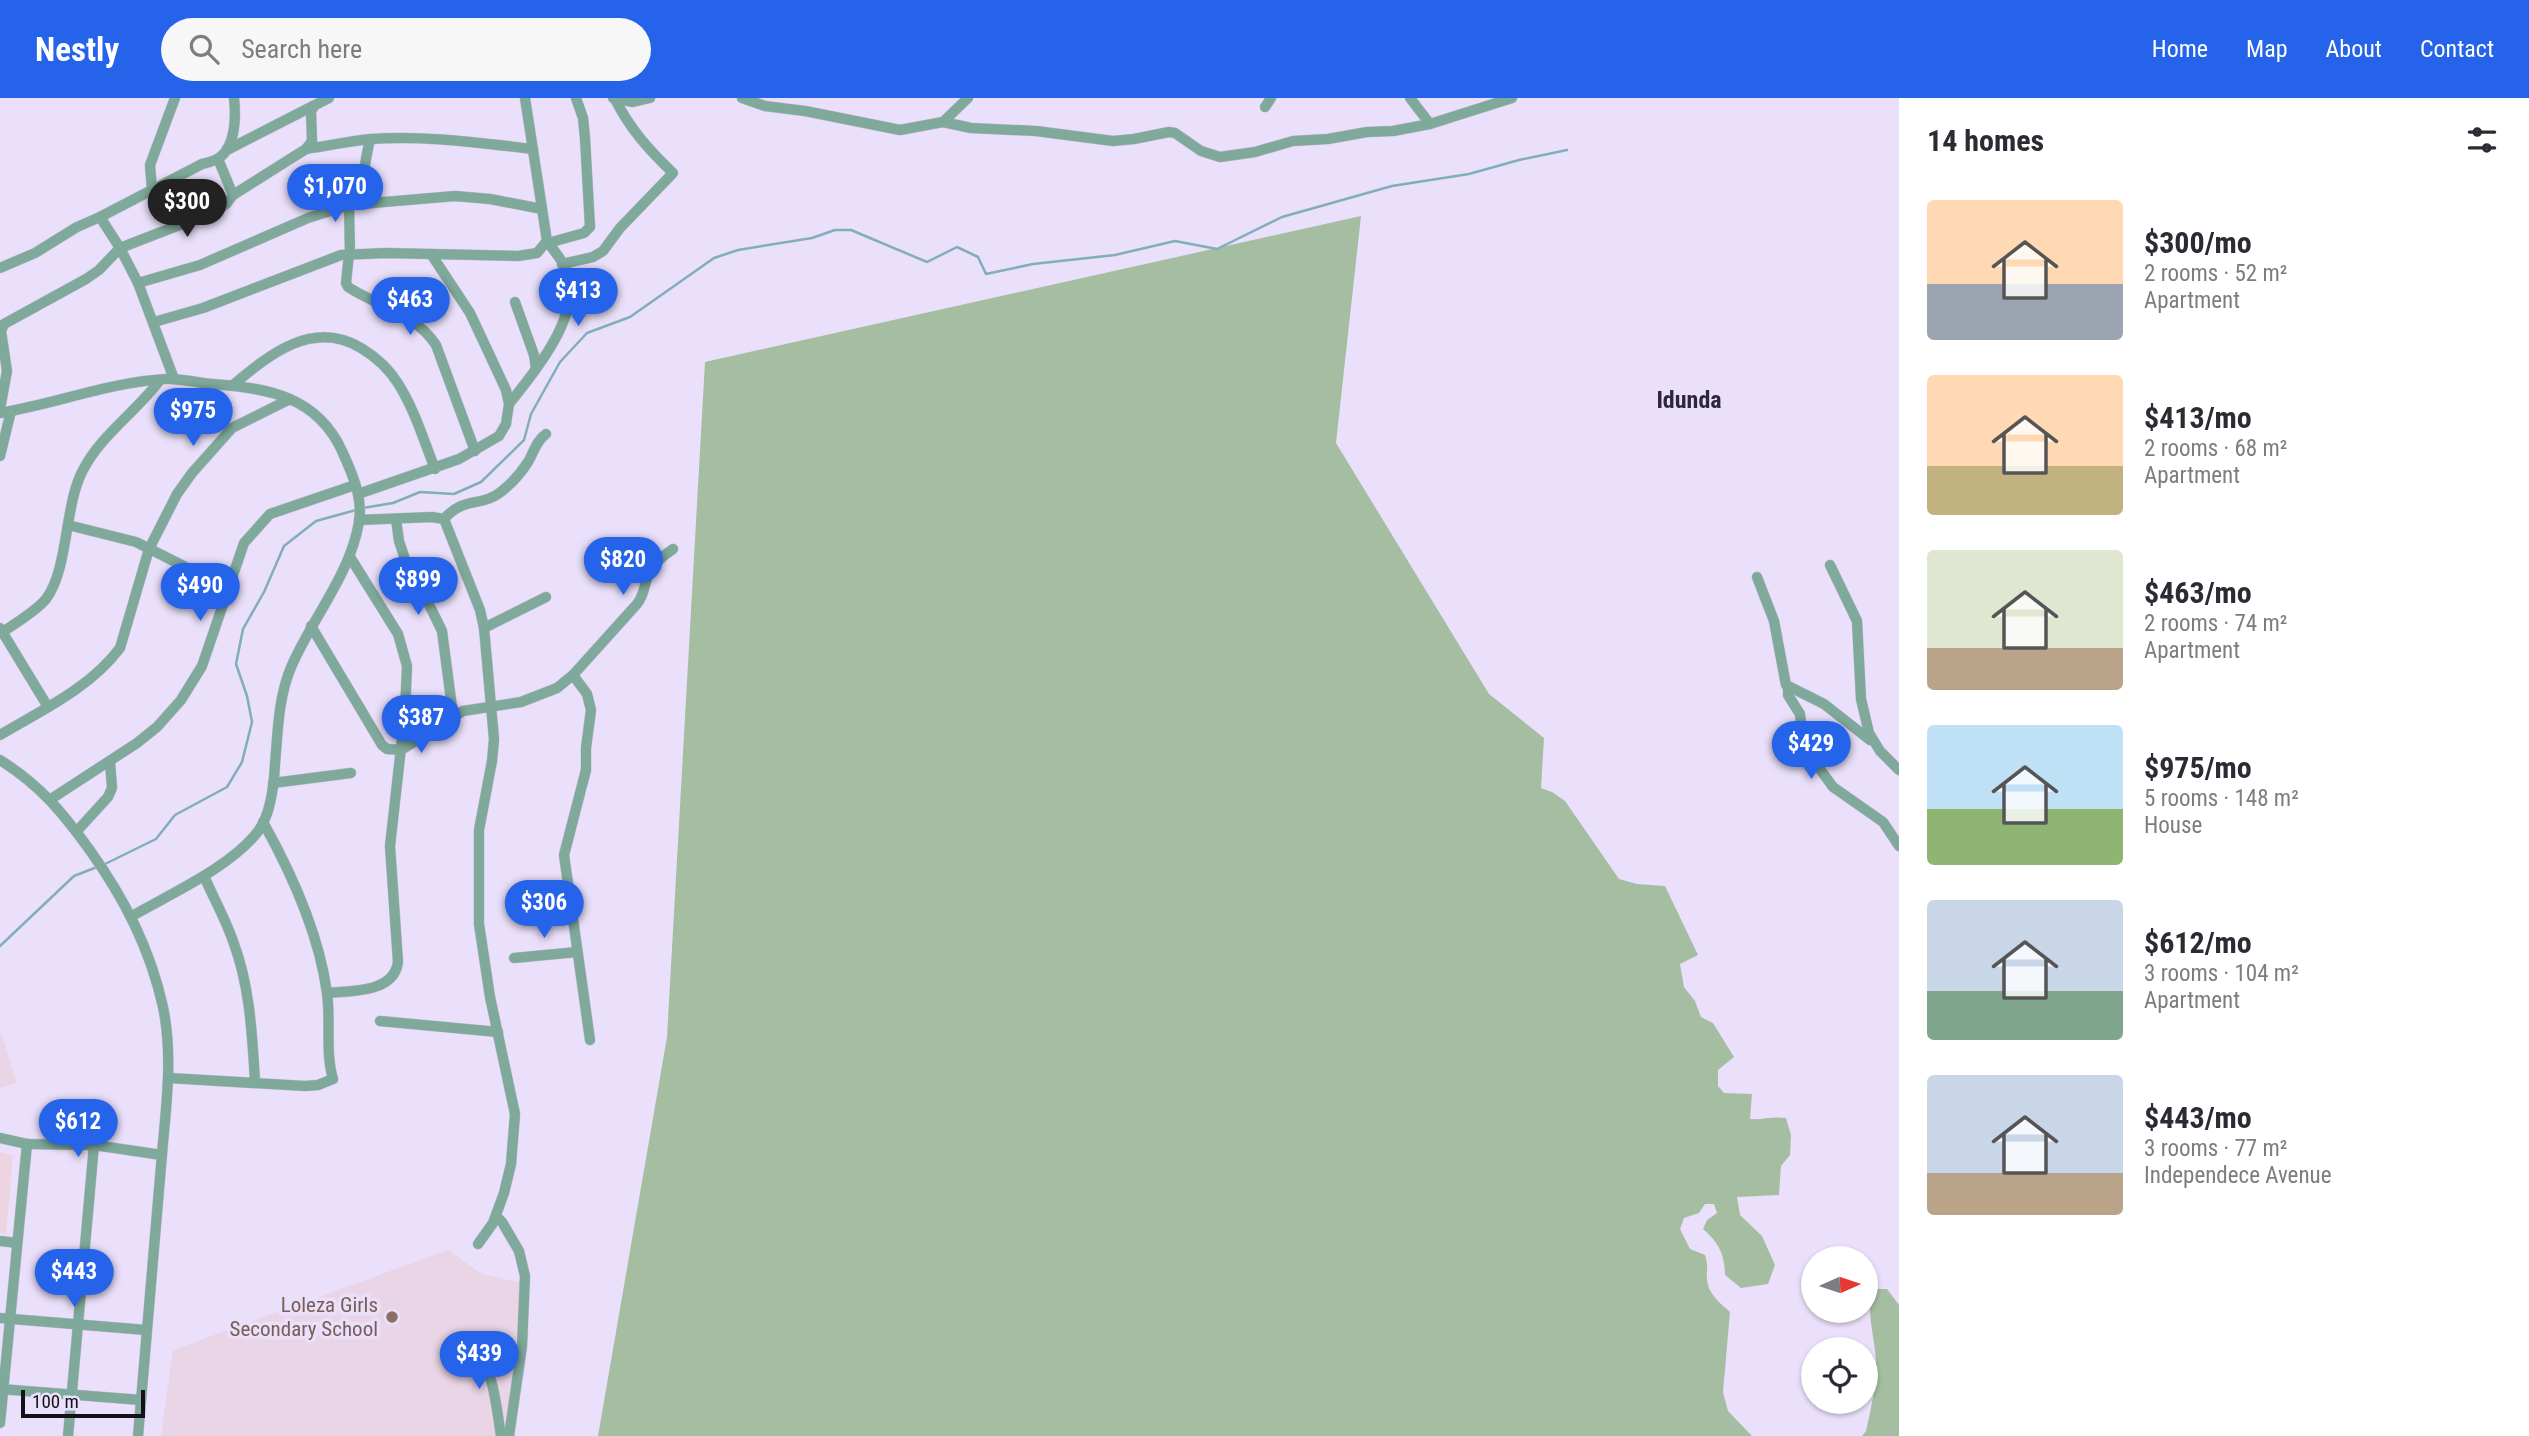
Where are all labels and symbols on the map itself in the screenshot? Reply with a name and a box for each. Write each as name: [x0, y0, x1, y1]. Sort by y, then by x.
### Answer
pin: $1,070: [278, 164, 392, 224]
pin: $300: [146, 180, 228, 239]
pin: $413: [537, 268, 619, 328]
pin: $463: [369, 278, 451, 337]
district label: Idunda: [1656, 386, 1722, 414]
pin: $975: [152, 388, 234, 448]
pin: $820: [582, 538, 664, 597]
pin: $899: [377, 558, 459, 617]
pin: $490: [159, 564, 241, 623]
pin: $387: [380, 696, 462, 755]
pin: $429: [1770, 722, 1852, 781]
pin: $306: [503, 880, 585, 940]
pin: $612: [37, 1100, 119, 1159]
north arrow: [1801, 1246, 1878, 1323]
pin: $443: [33, 1250, 115, 1309]
place label: Loleza Girls Secondary School: [230, 1293, 378, 1341]
marker: Loleza Girls Secondary School: [384, 1309, 400, 1325]
pin: $439: [438, 1332, 520, 1391]
scale bar: [21, 1387, 145, 1419]

